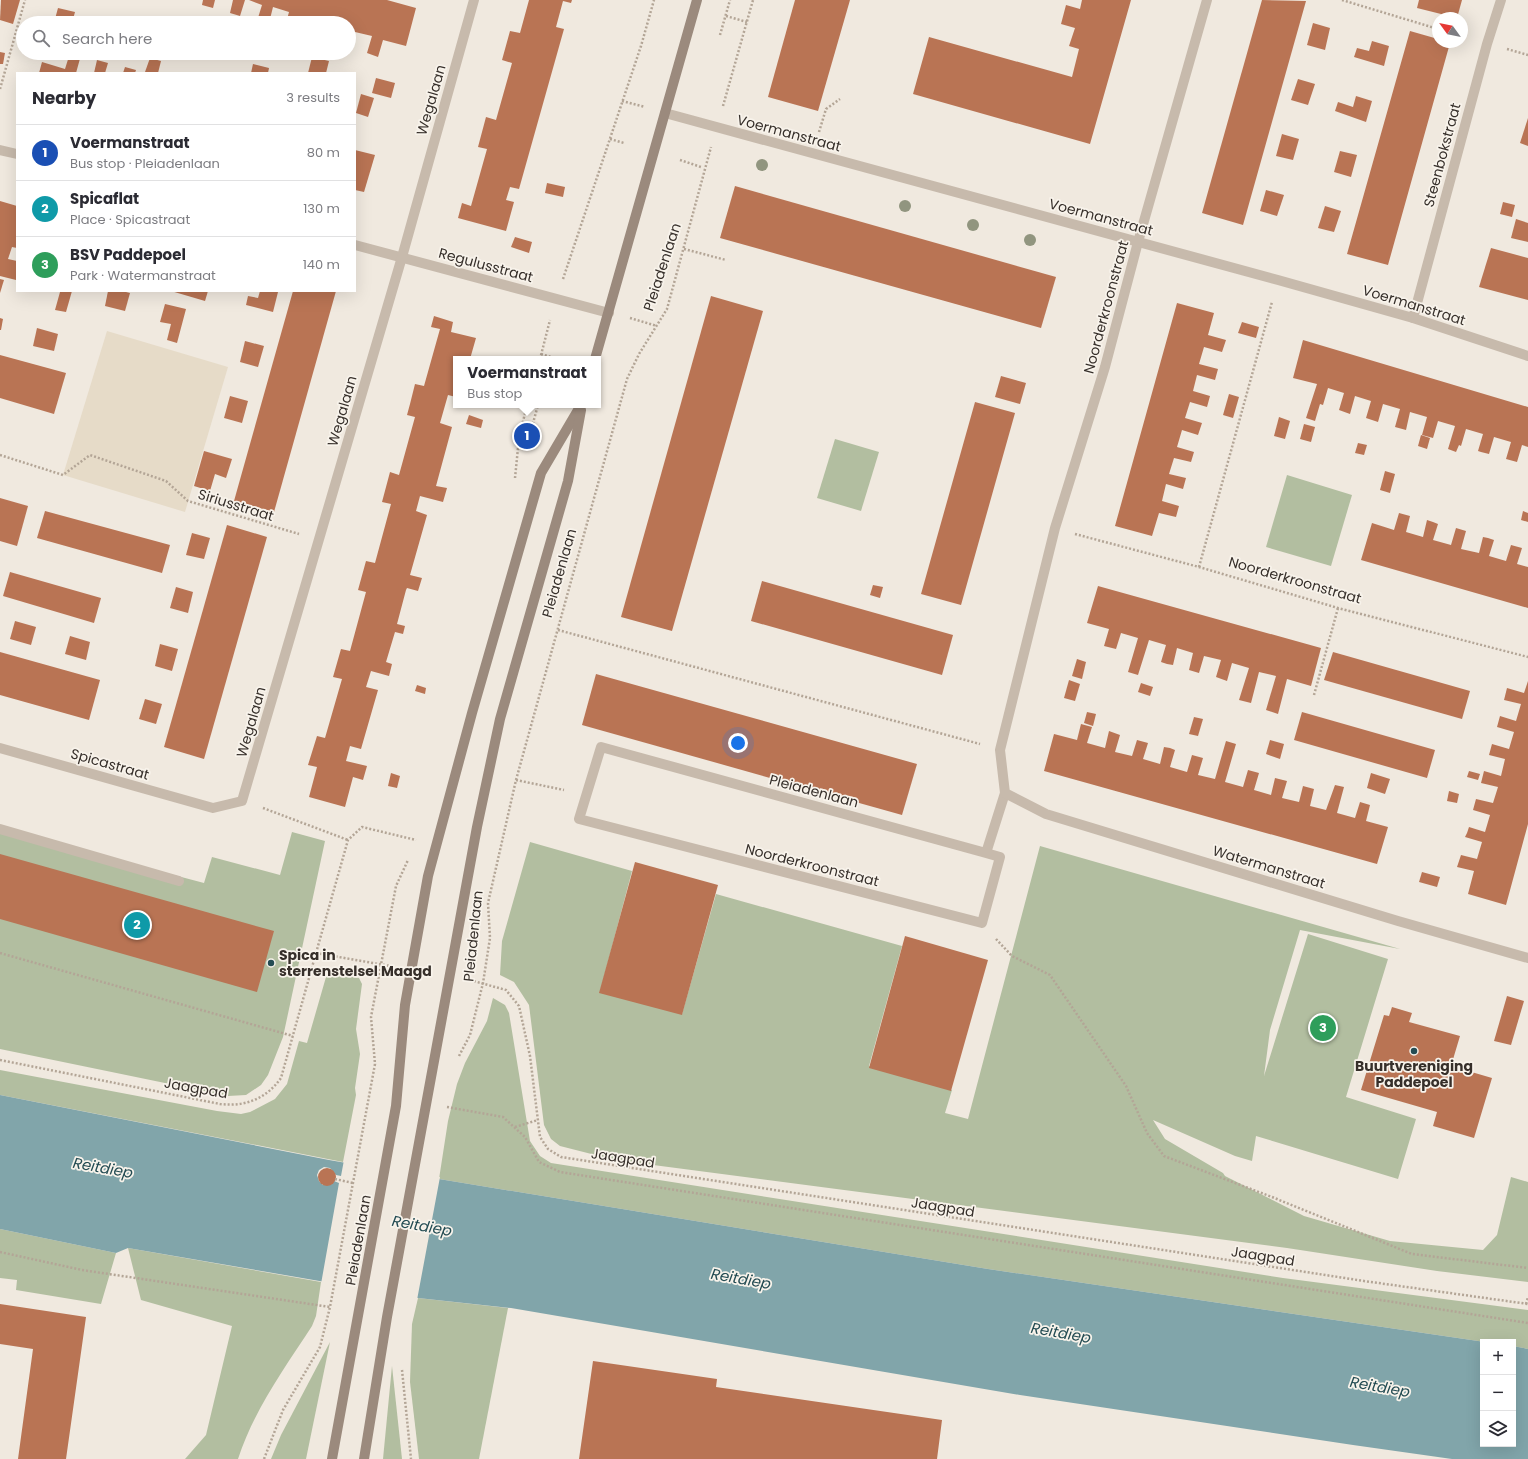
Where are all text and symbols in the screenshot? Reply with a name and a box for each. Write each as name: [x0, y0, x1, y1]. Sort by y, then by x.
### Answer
north arrow: [1432, 12, 1468, 48]
search box: [16, 16, 356, 60]
icon: search: [30, 27, 52, 49]
text: Search here: [62, 28, 152, 49]
street label: Wegalaan: [411, 62, 451, 138]
text: Nearby: [32, 86, 96, 110]
text: 3 results: [286, 88, 340, 107]
street label: Steenbokstraat: [1419, 101, 1465, 209]
street label: Voermanstraat: [735, 110, 843, 156]
text: Voermanstraat: [70, 132, 190, 153]
text: 1: [43, 143, 47, 162]
text: 80 m: [307, 143, 340, 162]
text: Bus stop · Pleiadenlaan: [70, 154, 220, 173]
text: Spicaflat: [70, 188, 139, 209]
street label: Voermanstraat: [1047, 194, 1155, 240]
text: 2: [41, 199, 49, 218]
text: 130 m: [303, 199, 340, 218]
text: Place · Spicastraat: [70, 210, 190, 229]
street label: Pleiadenlaan: [638, 220, 686, 314]
street label: Noorderkroonstraat: [1079, 238, 1133, 376]
street label: Regulusstraat: [437, 243, 535, 287]
text: BSV Paddepoel: [70, 244, 186, 265]
text: 3: [41, 255, 49, 274]
text: 140 m: [303, 255, 340, 274]
text: Park · Watermanstraat: [70, 266, 216, 285]
street label: Voermanstraat: [1360, 280, 1468, 330]
popup: [453, 356, 601, 408]
text: Voermanstraat: [467, 362, 587, 383]
street label: Wegalaan: [322, 373, 362, 449]
text: Bus stop: [467, 384, 522, 403]
pin: 1: [514, 421, 540, 451]
street label: Siriusstraat: [196, 484, 276, 526]
street label: Pleiadenlaan: [537, 526, 581, 620]
street label: Noorderkroonstraat: [1226, 551, 1364, 609]
street label: Wegalaan: [231, 684, 271, 760]
your location: [728, 733, 748, 753]
street label: Spicastraat: [68, 743, 152, 785]
street label: Pleiadenlaan: [767, 769, 861, 813]
street label: Noorderkroonstraat: [743, 839, 881, 891]
street label: Watermanstraat: [1210, 840, 1328, 894]
street label: Pleiadenlaan: [458, 889, 488, 983]
pin: 2: [124, 910, 150, 940]
place label: Spica in sterrenstelsel Maagd: [279, 945, 432, 981]
marker: Spica in sterrenstelsel Maagd: [266, 958, 276, 968]
pin: 3: [1310, 1013, 1336, 1043]
marker: Buurtvereniging Paddepoel: [1409, 1046, 1419, 1056]
place label: Buurtvereniging Paddepoel: [1355, 1056, 1473, 1092]
street label: Jaagpad: [163, 1073, 229, 1103]
street label: Jaagpad: [590, 1143, 656, 1173]
water label: Reitdiep: [71, 1152, 135, 1183]
street label: Jaagpad: [910, 1192, 976, 1222]
street label: Pleiadenlaan: [340, 1193, 376, 1287]
water label: Reitdiep: [390, 1210, 454, 1241]
street label: Jaagpad: [1230, 1241, 1296, 1271]
water label: Reitdiep: [709, 1263, 773, 1294]
water label: Reitdiep: [1029, 1317, 1093, 1348]
map controls: [1480, 1339, 1516, 1447]
button: +: [1480, 1339, 1516, 1375]
water label: Reitdiep: [1348, 1371, 1412, 1402]
button: −: [1480, 1375, 1516, 1411]
button: layers: [1480, 1411, 1516, 1447]

